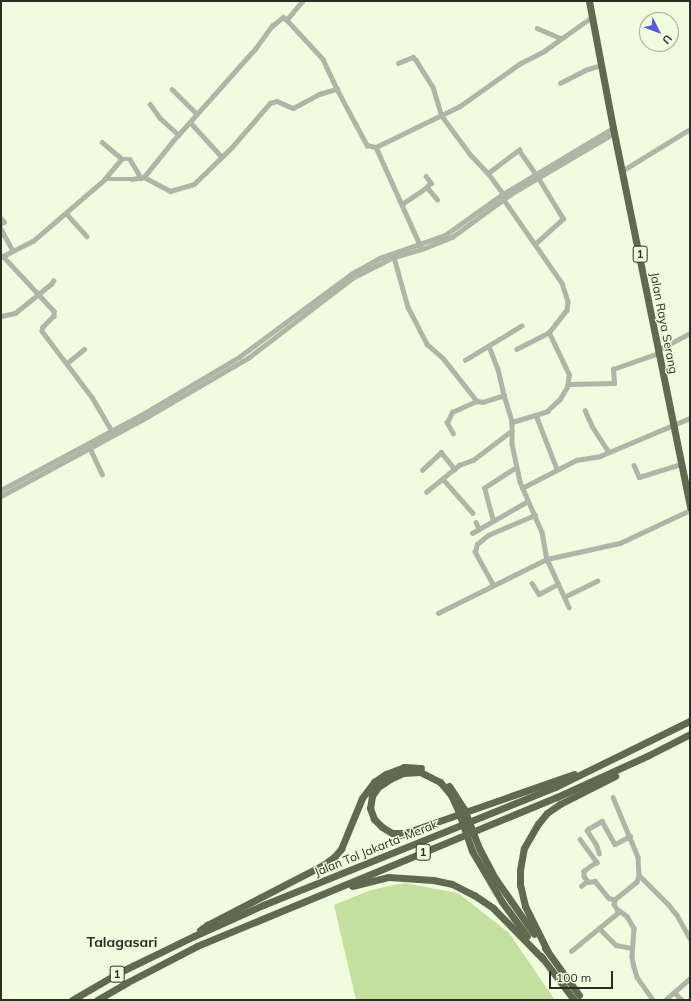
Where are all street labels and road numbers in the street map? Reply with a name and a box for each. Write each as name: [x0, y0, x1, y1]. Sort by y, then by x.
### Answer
road number: 1: [632, 245, 648, 263]
street label: Jalan Raya Serang: [647, 271, 681, 375]
street label: Jalan Tol Jakarta–Merak: [312, 817, 440, 879]
road number: 1: [415, 843, 431, 861]
road number: 1: [109, 965, 125, 983]

